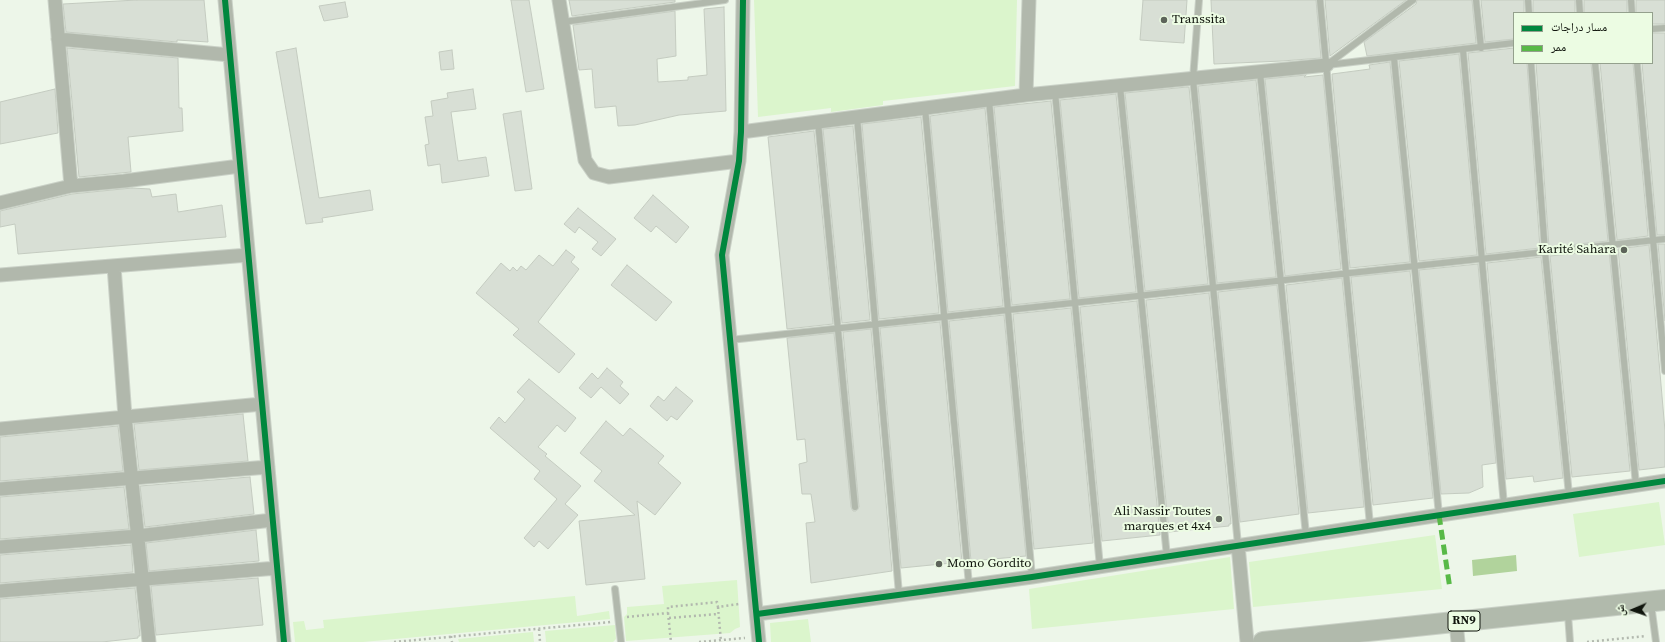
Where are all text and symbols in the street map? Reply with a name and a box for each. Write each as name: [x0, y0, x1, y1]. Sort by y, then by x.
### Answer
place label: Transsita: [1172, 12, 1225, 28]
legend: [1513, 12, 1653, 64]
marker: Transsita: [1159, 15, 1169, 25]
text: مسار دراجات: [1551, 19, 1607, 35]
text: ممر: [1551, 39, 1566, 55]
place label: Karité Sahara: [1538, 242, 1616, 258]
marker: Karité Sahara: [1619, 245, 1629, 255]
place label: Ali Nassir Toutes marques et 4x4: [1114, 504, 1211, 535]
marker: Ali Nassir Toutes marques et 4x4: [1214, 514, 1224, 524]
place label: Momo Gordito: [947, 556, 1031, 572]
marker: Momo Gordito: [934, 559, 944, 569]
north arrow: [1613, 590, 1653, 630]
text: ش: [1613, 604, 1628, 617]
road number: RN9: [1448, 611, 1480, 631]

